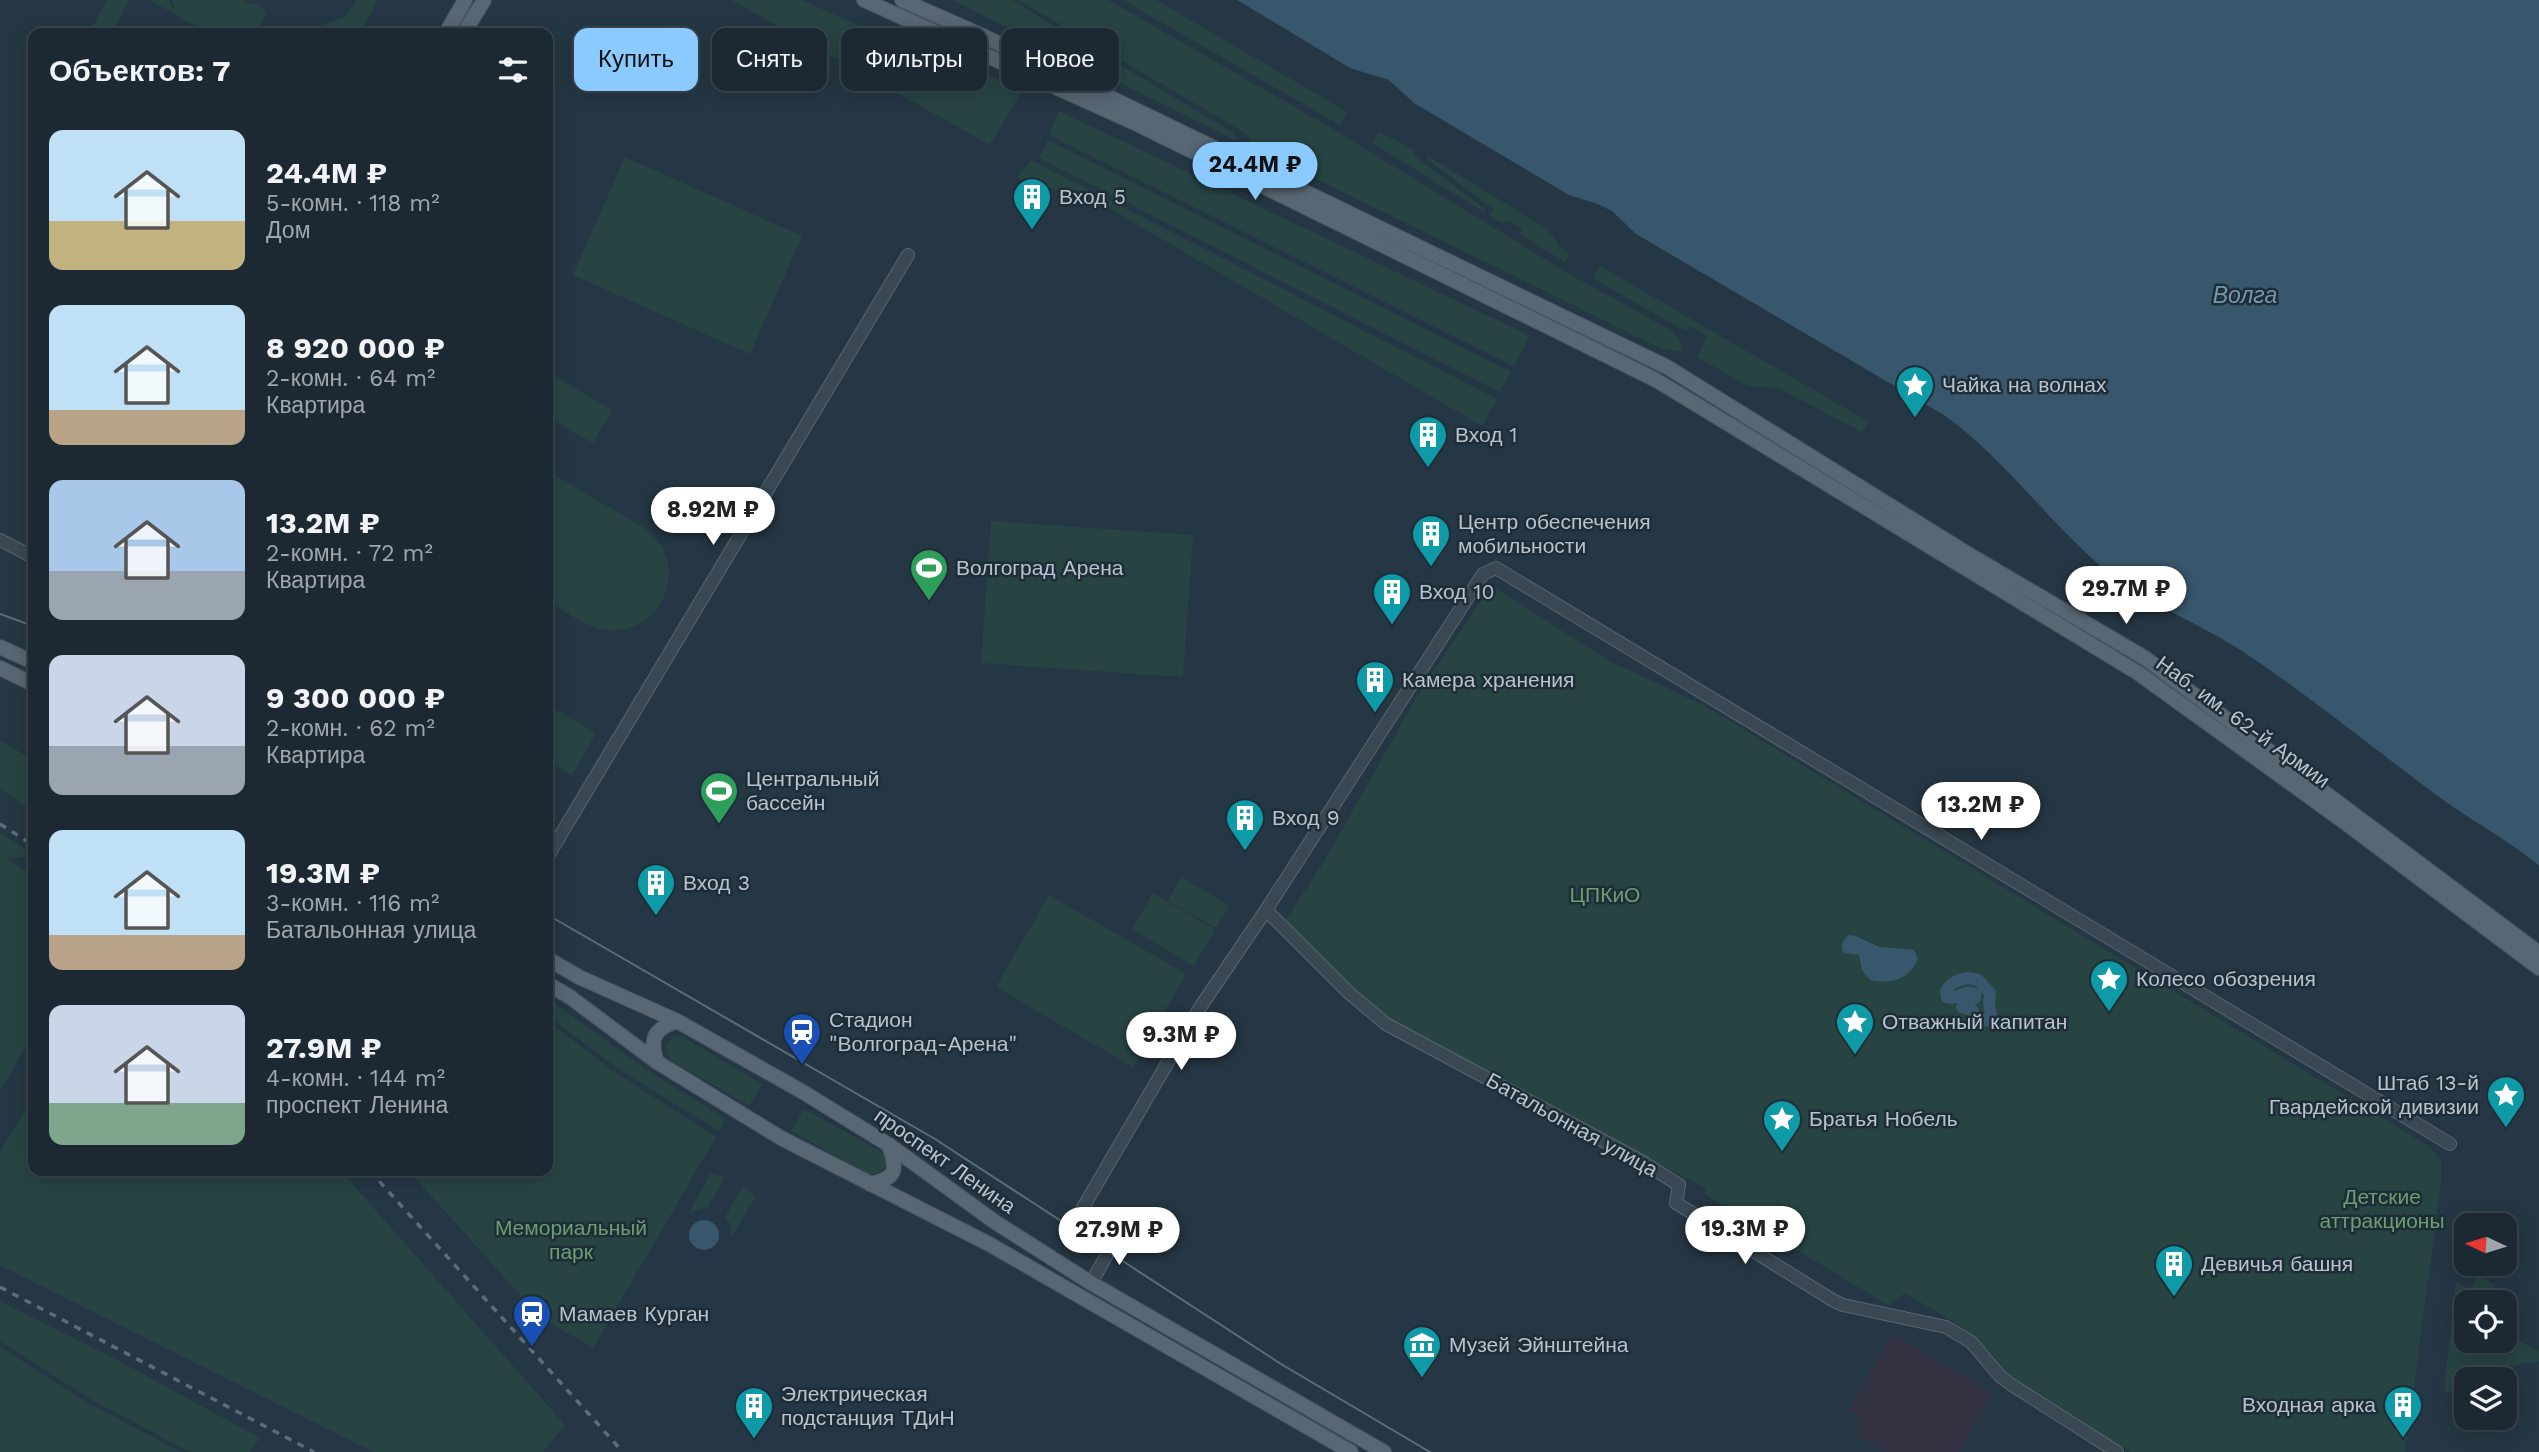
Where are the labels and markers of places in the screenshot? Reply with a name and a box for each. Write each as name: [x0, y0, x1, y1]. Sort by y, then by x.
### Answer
pin: 24.4M ₽: [1190, 142, 1320, 202]
building icon: Вход 5: [1011, 176, 1053, 231]
place label: Вход 5: [1059, 184, 1126, 209]
place icon: Чайка на волнах: [1894, 364, 1936, 419]
place label: Чайка на волнах: [1942, 372, 2107, 397]
building icon: Вход 1: [1407, 414, 1449, 469]
place label: Вход 1: [1455, 422, 1517, 447]
pin: 8.92M ₽: [648, 488, 778, 547]
place label: Центр обеспечения мобильности: [1458, 509, 1651, 558]
building icon: Центр обеспечения мобильности: [1410, 513, 1452, 568]
sports icon: Волгоград Арена: [908, 547, 950, 602]
place label: Волгоград Арена: [956, 555, 1124, 580]
pin: 29.7M ₽: [2061, 566, 2191, 626]
building icon: Вход 10: [1371, 571, 1413, 626]
place label: Вход 10: [1419, 579, 1495, 604]
building icon: Камера хранения: [1354, 659, 1396, 714]
place label: Камера хранения: [1402, 667, 1574, 692]
place label: Центральный бассейн: [746, 766, 879, 815]
sports icon: Центральный бассейн: [698, 770, 740, 825]
pin: 13.2M ₽: [1916, 782, 2046, 842]
building icon: Вход 9: [1224, 797, 1266, 852]
place label: Вход 9: [1272, 805, 1340, 830]
building icon: Вход 3: [635, 862, 677, 917]
place label: Вход 3: [683, 870, 750, 895]
place icon: Колесо обозрения: [2088, 958, 2130, 1013]
place label: Колесо обозрения: [2136, 966, 2316, 991]
place icon: Отважный капитан: [1834, 1001, 1876, 1056]
place label: Стадион "Волгоград-Арена": [829, 1007, 1017, 1056]
place label: Отважный капитан: [1882, 1009, 2067, 1034]
station icon: Стадион "Волгоград-Арена": [781, 1011, 823, 1066]
pin: 9.3M ₽: [1124, 1012, 1238, 1072]
place label: Штаб 13-й Гвардейской дивизии: [2269, 1070, 2479, 1119]
place icon: Штаб 13-й Гвардейской дивизии: [2485, 1074, 2527, 1129]
place icon: Братья Нобель: [1761, 1098, 1803, 1153]
place label: Братья Нобель: [1809, 1106, 1958, 1131]
pin: 19.3M ₽: [1680, 1206, 1810, 1266]
pin: 27.9M ₽: [1054, 1208, 1184, 1267]
building icon: Девичья башня: [2153, 1243, 2195, 1298]
place label: Девичья башня: [2201, 1251, 2353, 1276]
station icon: Мамаев Курган: [511, 1293, 553, 1348]
place label: Мамаев Курган: [559, 1301, 709, 1326]
museum icon: Музей Эйнштейна: [1401, 1324, 1443, 1379]
place label: Музей Эйнштейна: [1449, 1332, 1629, 1357]
place label: Электрическая подстанция ТДиН: [781, 1381, 955, 1430]
building icon: Входная арка: [2382, 1384, 2424, 1439]
building icon: Электрическая подстанция ТДиН: [733, 1385, 775, 1440]
place label: Входная арка: [2242, 1392, 2376, 1417]

